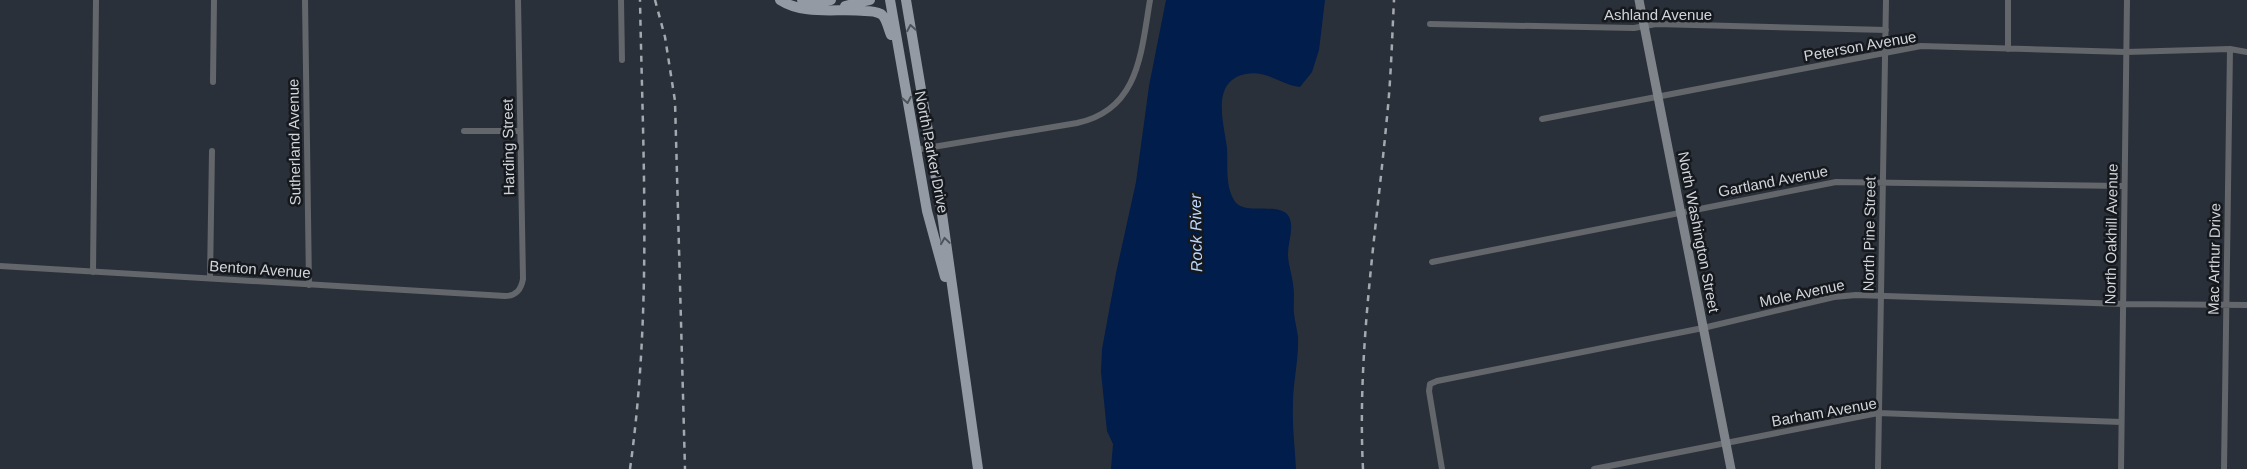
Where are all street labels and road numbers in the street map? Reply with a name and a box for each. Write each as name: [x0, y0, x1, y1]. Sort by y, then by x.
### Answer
street label: Ashland Avenue: [1604, 6, 1712, 23]
street label: Peterson Avenue: [1802, 28, 1918, 64]
street label: Sutherland Avenue: [284, 79, 304, 205]
street label: North Parker Drive: [912, 89, 952, 215]
street label: Harding Street: [499, 98, 517, 196]
street label: North Washington Street: [1675, 150, 1723, 315]
street label: Gartland Avenue: [1717, 162, 1829, 200]
street label: North Oakhill Avenue: [2101, 164, 2121, 304]
street label: North Pine Street: [1859, 176, 1879, 292]
street label: Mac Arthur Drive: [2205, 203, 2223, 315]
street label: Benton Avenue: [209, 257, 311, 281]
street label: Mole Avenue: [1758, 276, 1846, 310]
street label: Barham Avenue: [1770, 394, 1878, 430]

